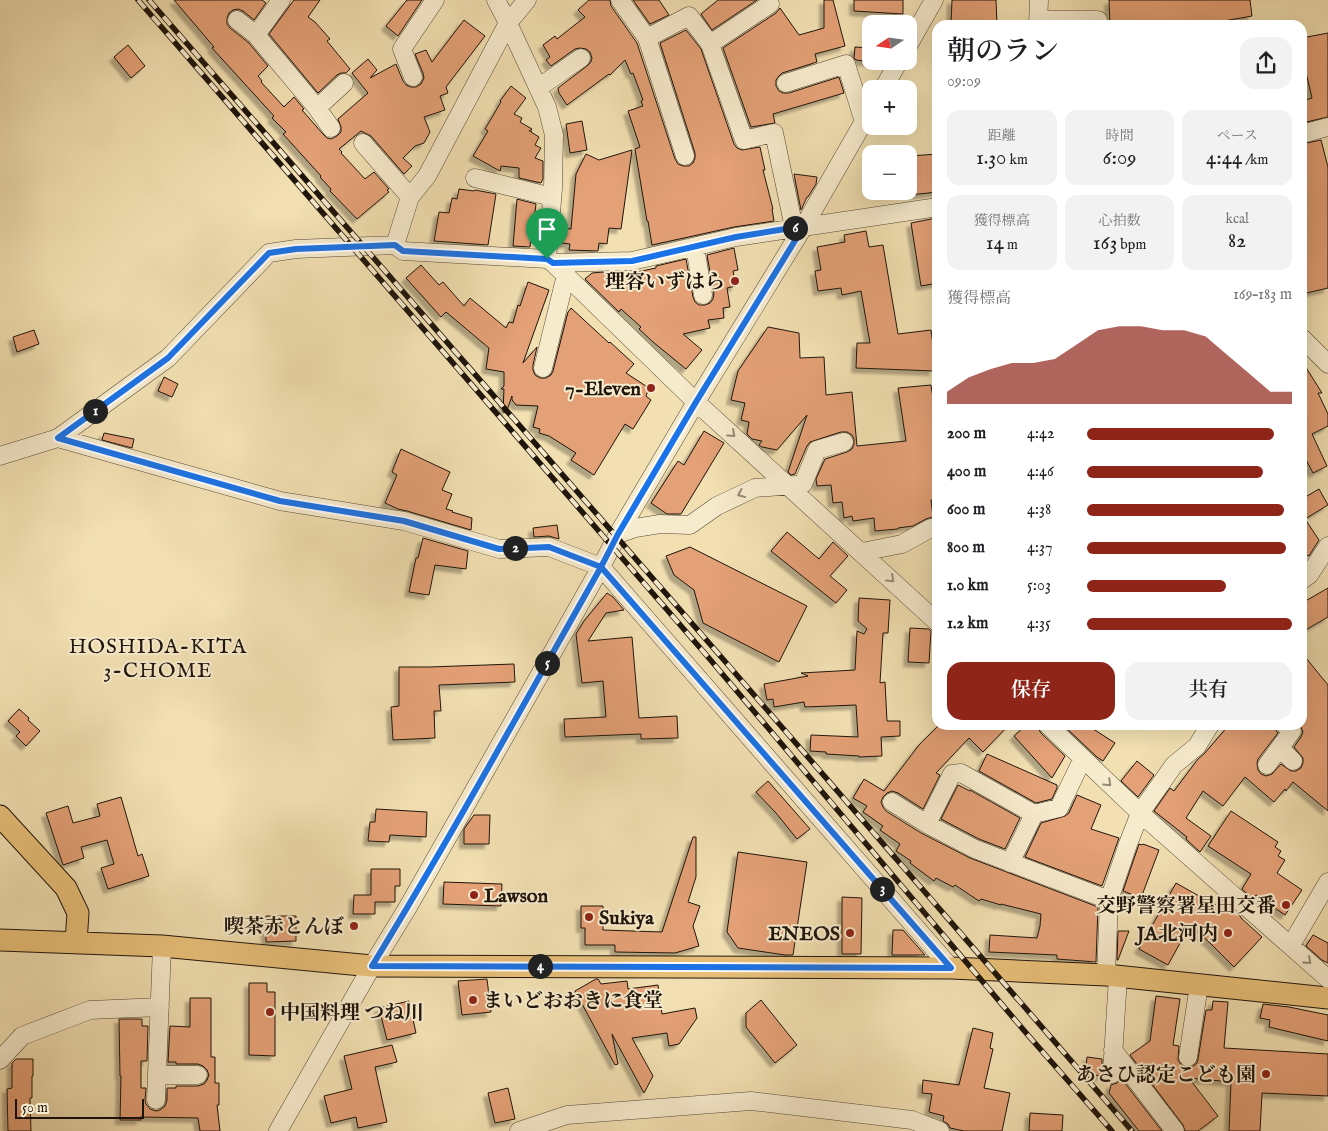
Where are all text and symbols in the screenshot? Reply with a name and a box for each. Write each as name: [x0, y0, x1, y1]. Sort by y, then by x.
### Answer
north arrow: [862, 15, 918, 70]
map controls: [862, 15, 917, 200]
text: 朝のラン: [947, 35, 1059, 70]
button: share: [1240, 37, 1292, 89]
text: 09:09: [947, 72, 981, 92]
button: +: [862, 80, 917, 135]
text: 距離: [988, 127, 1016, 145]
text: 時間: [1105, 127, 1133, 145]
text: ペース: [1217, 127, 1258, 145]
button: −: [862, 145, 917, 200]
text: 1.30: [976, 145, 1006, 172]
text: 6:09: [1103, 145, 1136, 172]
text: 4:44: [1206, 145, 1242, 172]
text: km: [1006, 151, 1028, 169]
text: /km: [1242, 151, 1268, 169]
pin: [526, 208, 568, 259]
text: kcal: [1225, 210, 1249, 228]
text: 獲得標高: [974, 212, 1030, 230]
text: 心拍数: [1098, 212, 1140, 230]
icon: arrive: [533, 215, 561, 243]
pin: 6: [782, 216, 808, 240]
text: 6: [793, 219, 798, 237]
text: 82: [1228, 228, 1246, 255]
text: 14: [986, 230, 1004, 257]
text: 163: [1093, 230, 1117, 257]
text: m: [1004, 236, 1018, 254]
text: bpm: [1117, 236, 1146, 254]
place label: 理容いずはら: [605, 270, 725, 295]
marker: 理容いずはら: [729, 275, 741, 287]
text: 169–183 m: [1233, 285, 1292, 305]
text: 獲得標高: [947, 289, 1011, 309]
place label: 7-Eleven: [565, 377, 641, 402]
marker: 7-Eleven: [645, 382, 657, 394]
pin: 1: [82, 398, 108, 424]
text: 1: [93, 402, 98, 420]
text: 200 m: [947, 424, 986, 444]
text: 4:42: [1027, 424, 1054, 444]
one-way arrow: [727, 429, 736, 438]
text: 400 m: [947, 462, 986, 482]
text: 4:46: [1027, 462, 1054, 482]
one-way arrow: [737, 488, 746, 499]
text: 600 m: [947, 500, 985, 520]
text: 4:38: [1027, 500, 1051, 520]
pin: 2: [502, 536, 528, 560]
text: 800 m: [947, 538, 985, 558]
text: 4:37: [1027, 538, 1053, 558]
text: 2: [512, 539, 519, 557]
one-way arrow: [885, 573, 894, 582]
text: 1.0 km: [947, 576, 989, 596]
text: 5:03: [1027, 576, 1051, 596]
text: 1.2 km: [947, 614, 988, 634]
text: 4:35: [1027, 614, 1051, 634]
district label: HOSHIDA-KITA 3-CHOME: [69, 634, 247, 685]
pin: 5: [534, 650, 560, 676]
text: 5: [545, 654, 550, 672]
button: 保存: [947, 662, 1115, 720]
button: 共有: [1125, 662, 1292, 720]
one-way arrow: [1103, 777, 1112, 786]
pin: 3: [870, 876, 894, 902]
text: 3: [880, 880, 885, 898]
place label: Lawson: [484, 884, 548, 909]
marker: Lawson: [468, 889, 480, 901]
place label: 交野警察署星田交番: [1096, 894, 1276, 919]
marker: 交野警察署星田交番: [1280, 899, 1292, 911]
place label: Sukiya: [599, 906, 654, 931]
marker: Sukiya: [583, 911, 595, 923]
place label: 喫茶赤とんぼ: [224, 915, 344, 940]
marker: 喫茶赤とんぼ: [348, 920, 360, 932]
place label: ENEOS: [768, 922, 840, 947]
place label: JA北河内: [1134, 922, 1218, 947]
marker: ENEOS: [844, 927, 856, 939]
marker: JA北河内: [1222, 927, 1234, 939]
pin: 4: [528, 954, 552, 978]
one-way arrow: [1302, 955, 1311, 964]
text: 4: [537, 957, 544, 975]
place label: まいどおおきに食堂: [483, 989, 663, 1014]
marker: まいどおおきに食堂: [467, 994, 479, 1006]
place label: 中国料理 つね川: [280, 1001, 424, 1026]
marker: 中国料理 つね川: [264, 1006, 276, 1018]
place label: あさひ認定こども園: [1076, 1063, 1256, 1088]
marker: あさひ認定こども園: [1260, 1068, 1272, 1080]
scale bar: [15, 1096, 144, 1119]
text: 50 m: [22, 1099, 48, 1117]

